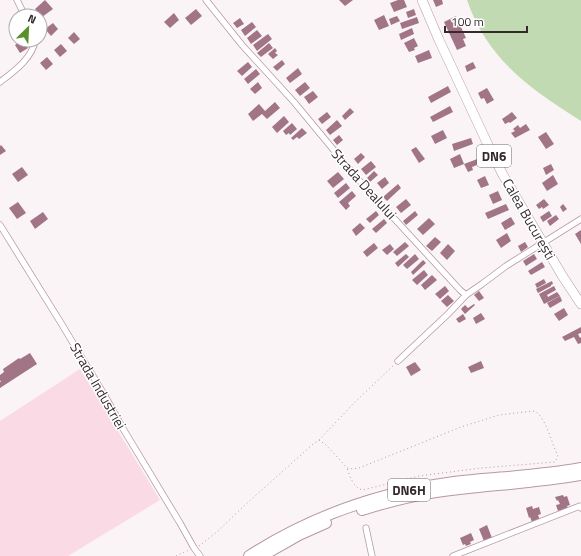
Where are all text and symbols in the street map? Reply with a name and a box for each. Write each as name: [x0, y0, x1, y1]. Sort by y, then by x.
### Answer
north arrow: [8, 8, 48, 48]
scale bar: [445, 8, 527, 34]
text: N: [25, 10, 39, 28]
text: 100 m: [451, 12, 484, 31]
street label: Strada Dealului: [327, 143, 402, 224]
road number: DN6: [477, 145, 511, 167]
street label: Calea București: [498, 174, 561, 263]
street label: Strada Industriei: [65, 338, 132, 433]
road number: DN6H: [388, 479, 430, 501]

